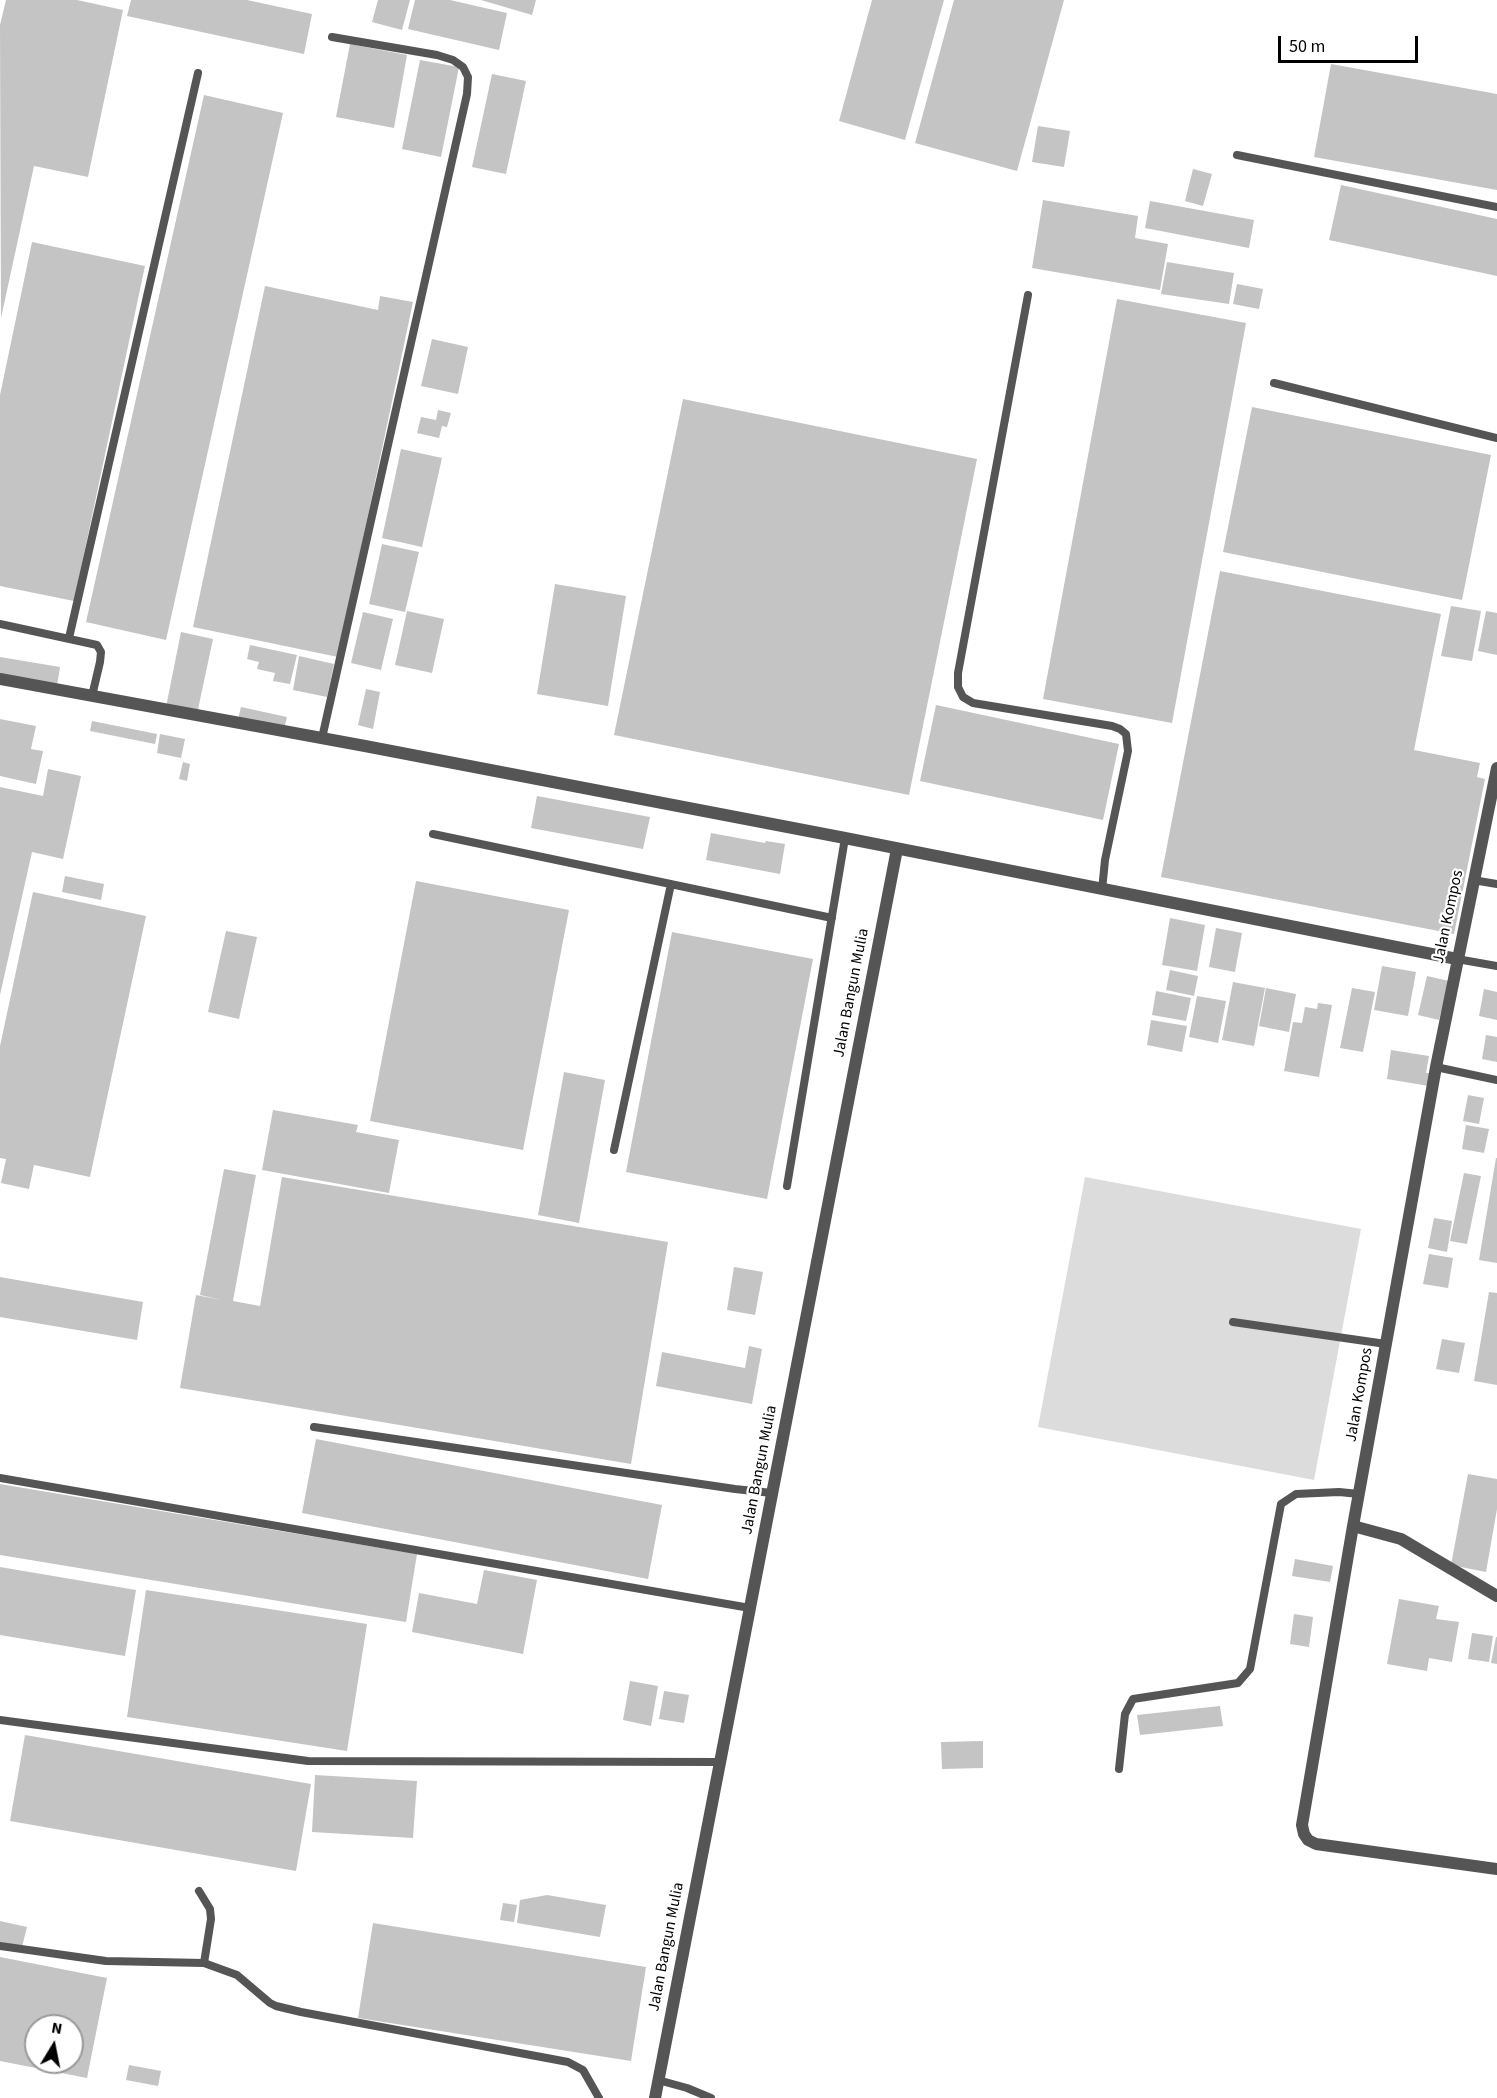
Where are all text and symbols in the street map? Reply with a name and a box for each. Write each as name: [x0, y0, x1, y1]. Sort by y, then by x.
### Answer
scale bar: [1281, 24, 1420, 62]
text: 50 m: [1289, 34, 1325, 59]
street label: Jalan Kompos: [1430, 868, 1468, 966]
street label: Jalan Bangun Mulia: [830, 927, 874, 1059]
street label: Jalan Kompos: [1342, 1346, 1378, 1444]
street label: Jalan Bangun Mulia: [738, 1404, 782, 1536]
street label: Jalan Bangun Mulia: [645, 1881, 689, 2013]
north arrow: [24, 2014, 84, 2074]
text: N: [50, 2016, 64, 2040]

